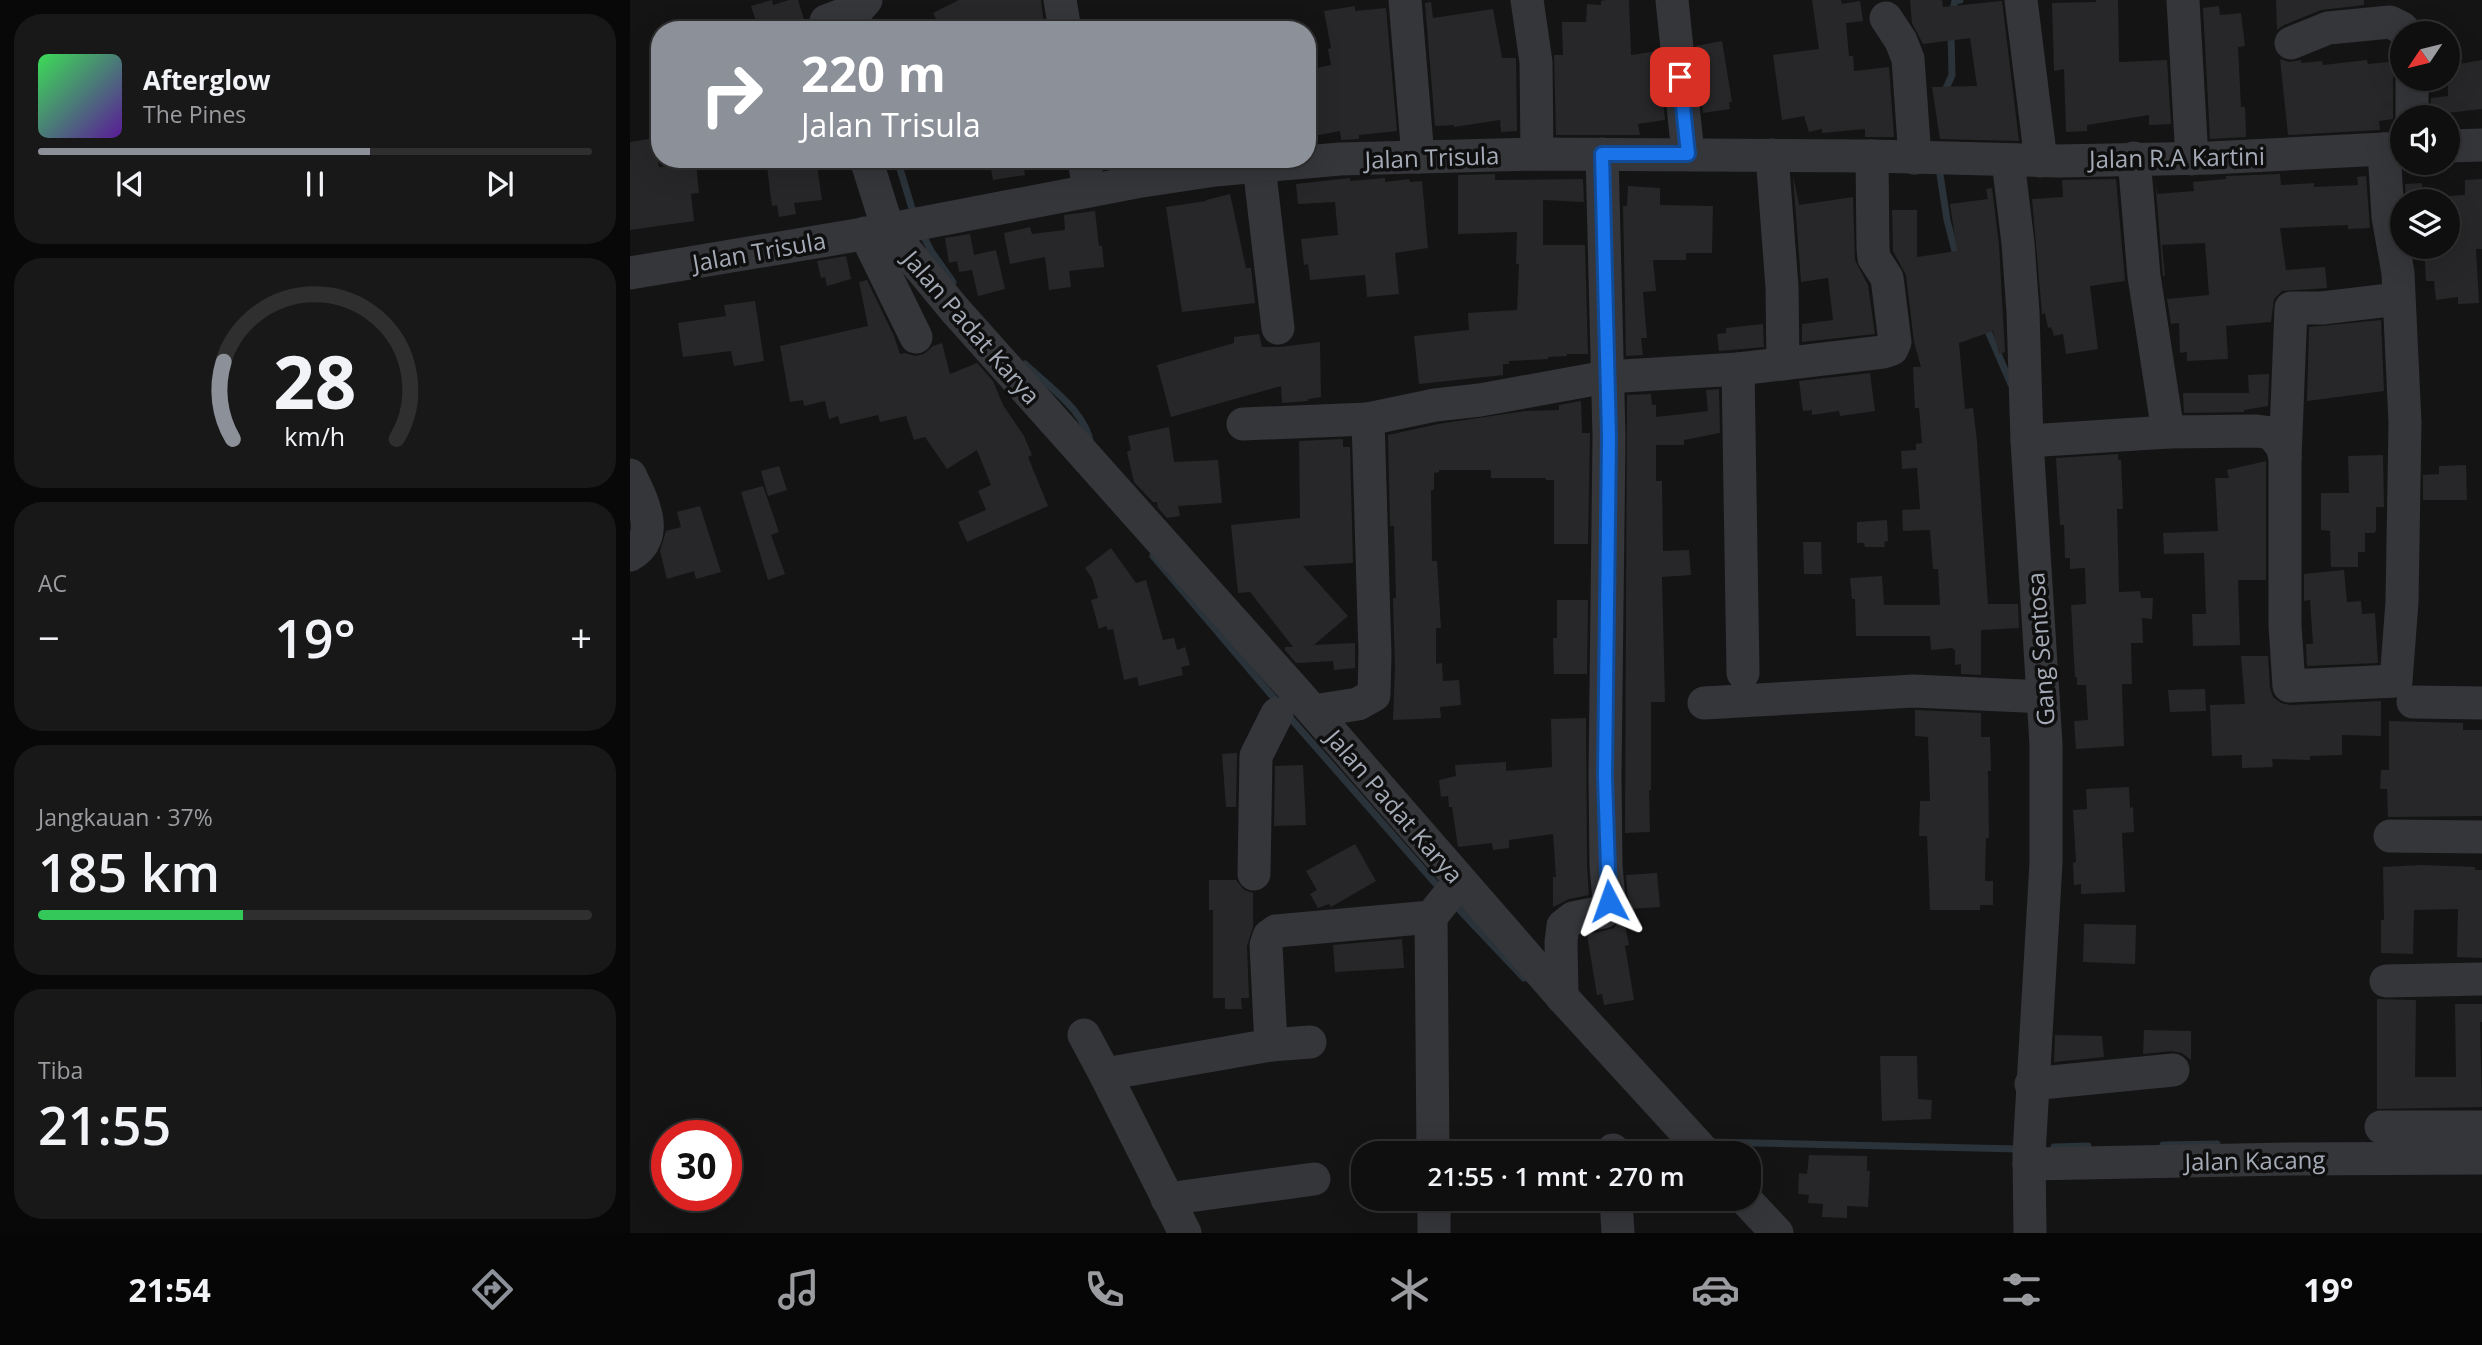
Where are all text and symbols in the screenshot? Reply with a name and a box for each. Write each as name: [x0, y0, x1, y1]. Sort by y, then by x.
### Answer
north arrow: [2390, 21, 2460, 91]
map controls: [2390, 21, 2460, 259]
text: 220 m: [801, 40, 946, 106]
pin: [1650, 47, 1710, 107]
icon: right: [686, 49, 777, 140]
icon: arrive: [1661, 58, 1699, 96]
text: Afterglow: [143, 62, 270, 98]
text: The Pines: [143, 98, 246, 130]
text: Jalan Trisula: [801, 103, 981, 146]
button: sound: [2390, 105, 2460, 175]
street label: Jalan Trisula: [1362, 138, 1500, 176]
street label: Jalan R.A Kartini: [2087, 139, 2265, 175]
icon: previous: [111, 165, 149, 203]
icon: pause: [296, 165, 334, 203]
icon: next: [481, 165, 519, 203]
button: layers: [2390, 189, 2460, 259]
street label: Jalan Trisula: [688, 223, 828, 279]
street label: Jalan Padat Karya: [895, 241, 1048, 411]
text: 28: [273, 331, 357, 430]
text: km/h: [285, 418, 345, 452]
text: AC: [38, 567, 67, 599]
street label: Gang Sentosa: [2018, 571, 2062, 727]
text: 19°: [274, 602, 356, 673]
text: −: [38, 611, 60, 663]
text: +: [570, 611, 592, 663]
street label: Jalan Padat Karya: [1318, 720, 1471, 890]
text: Jangkauan · 37%: [38, 801, 213, 833]
text: 185 km: [38, 836, 220, 907]
position arrow: [1572, 864, 1646, 938]
text: Tiba: [38, 1054, 83, 1086]
text: 21:55: [38, 1089, 171, 1160]
speed limit sign: 30: [651, 1120, 742, 1211]
street label: Jalan Kacang: [2182, 1142, 2326, 1178]
text: 21:55 · 1 mnt · 270 m: [1427, 1158, 1685, 1194]
icon: directions: [468, 1265, 517, 1314]
icon: music: [774, 1265, 823, 1314]
icon: phone: [1080, 1265, 1129, 1314]
icon: climate: [1385, 1265, 1434, 1314]
icon: car: [1691, 1265, 1740, 1314]
icon: filters: [1997, 1265, 2046, 1314]
text: 21:54: [128, 1268, 211, 1311]
text: 19°: [2303, 1268, 2354, 1311]

